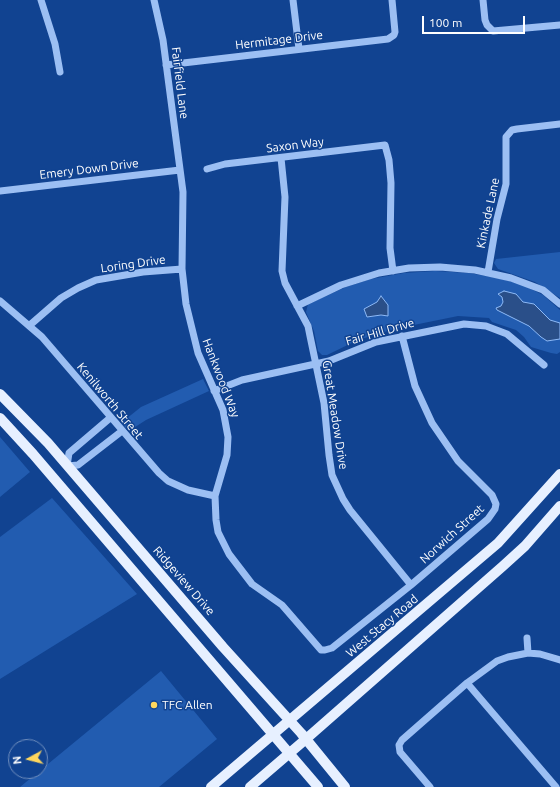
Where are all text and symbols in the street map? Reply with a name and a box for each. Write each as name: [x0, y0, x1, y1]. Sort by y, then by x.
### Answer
scale bar: [424, 8, 527, 34]
text: 100 m: [429, 16, 462, 29]
street label: Hermitage Drive: [234, 27, 324, 53]
street label: Fairfield Lane: [168, 46, 192, 120]
street label: Saxon Way: [265, 134, 325, 156]
street label: Emery Down Drive: [39, 156, 139, 182]
street label: Kinkade Lane: [474, 176, 502, 250]
street label: Loring Drive: [100, 252, 166, 276]
street label: Fair Hill Drive: [344, 315, 416, 349]
street label: Hankwood Way: [199, 337, 243, 419]
street label: Great Meadow Drive: [319, 359, 351, 471]
street label: Kenilworth Street: [74, 360, 146, 442]
street label: Norwich Street: [417, 501, 487, 567]
street label: Ridgeview Drive: [150, 544, 218, 618]
street label: West Stacy Road: [343, 592, 421, 660]
place label: TFC Allen: [162, 698, 213, 712]
marker: TFC Allen: [149, 700, 159, 710]
north arrow: [8, 739, 48, 779]
text: N: [11, 756, 24, 765]

